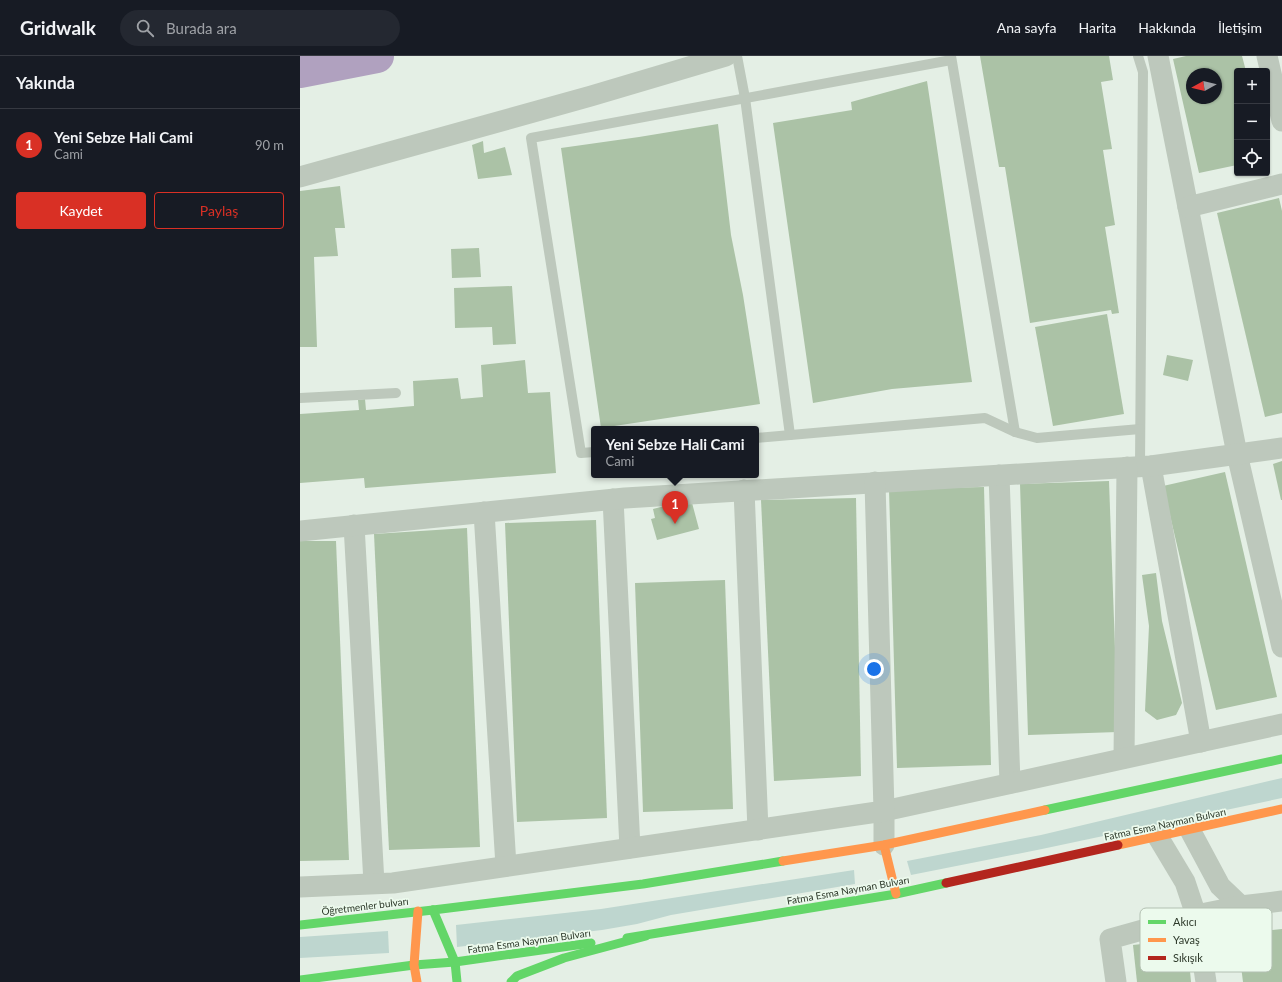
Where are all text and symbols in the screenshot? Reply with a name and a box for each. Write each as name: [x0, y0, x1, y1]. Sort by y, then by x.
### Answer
search box: [120, 10, 400, 46]
text: Gridwalk: [20, 16, 96, 39]
icon: search: [134, 17, 156, 39]
text: Burada ara: [166, 19, 237, 37]
text: Ana sayfa: [997, 19, 1056, 36]
text: Harita: [1078, 19, 1116, 36]
text: Hakkında: [1138, 19, 1196, 36]
text: İletişim: [1218, 19, 1262, 36]
north arrow: [1186, 68, 1222, 104]
map controls: [1234, 68, 1270, 176]
button: +: [1234, 68, 1270, 104]
text: Yakında: [16, 72, 75, 93]
button: −: [1234, 104, 1270, 140]
text: Yeni Sebze Hali Cami: [54, 128, 193, 146]
text: 1: [25, 137, 33, 153]
text: 90 m: [255, 137, 284, 153]
button: locate: [1234, 140, 1270, 176]
text: Cami: [54, 146, 83, 162]
button: Kaydet: [16, 192, 146, 229]
button: Paylaş: [154, 192, 284, 229]
popup: [591, 426, 759, 478]
text: Yeni Sebze Hali Cami: [605, 435, 745, 453]
text: Cami: [605, 453, 634, 469]
pin: 1: [662, 491, 688, 524]
your location: [864, 659, 884, 679]
street label: Fatma Esma Nayman Bulvarı: [1103, 805, 1227, 843]
street label: Fatma Esma Nayman Bulvarı: [786, 873, 910, 907]
street label: Öğretmenler bulvarı: [321, 895, 409, 917]
legend: [1140, 908, 1272, 972]
text: Akıcı: [1173, 915, 1197, 928]
street label: Fatma Esma Nayman Bulvarı: [467, 926, 591, 956]
text: Yavaş: [1173, 933, 1200, 946]
text: Sıkışık: [1173, 951, 1203, 964]

